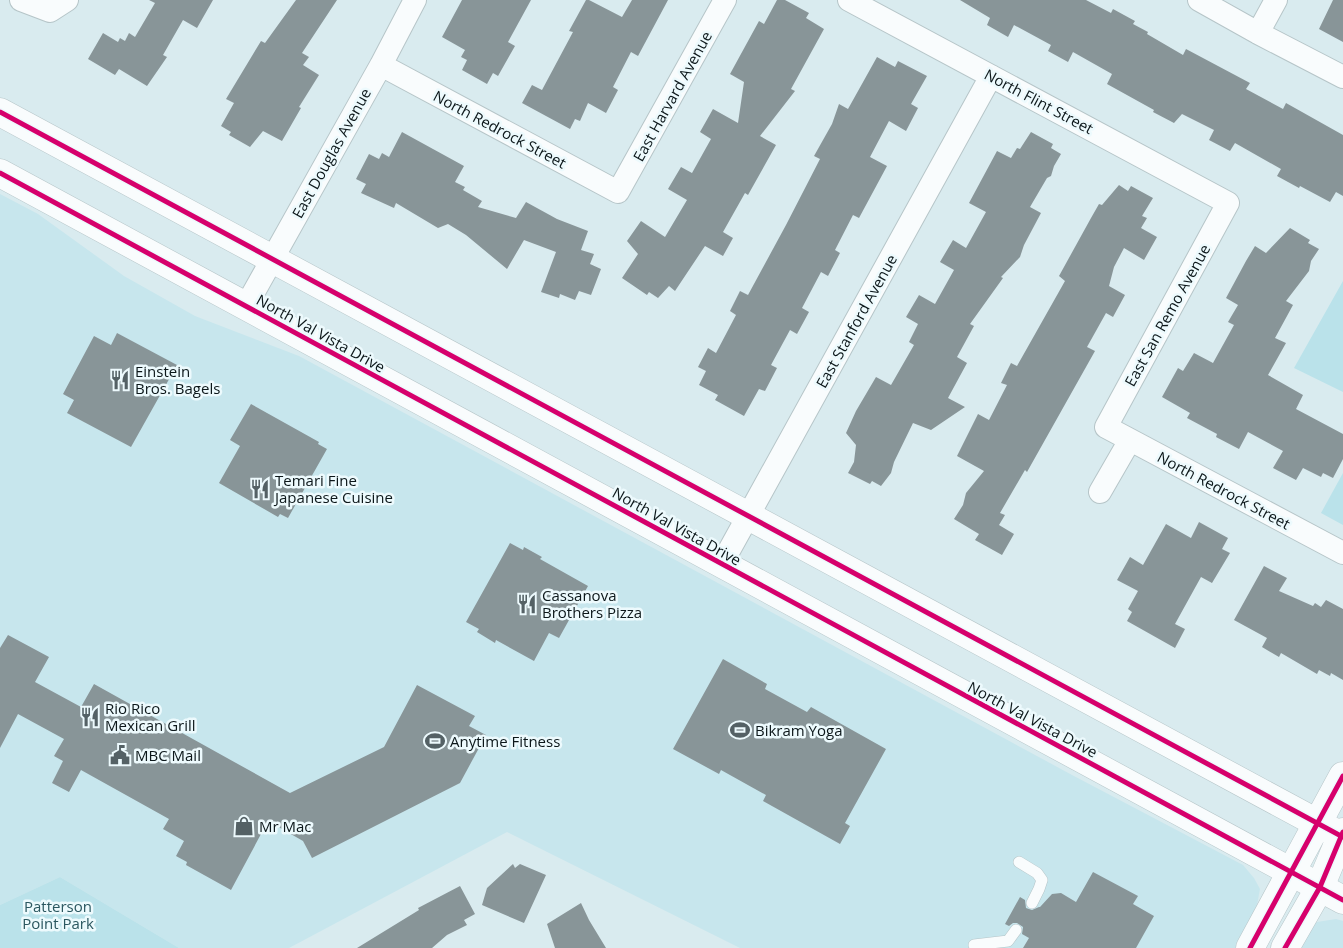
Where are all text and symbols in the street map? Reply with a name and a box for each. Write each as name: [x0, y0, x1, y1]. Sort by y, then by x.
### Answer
street label: East Harvard Avenue: [628, 27, 716, 165]
street label: North Flint Street: [981, 64, 1097, 138]
street label: East Douglas Avenue: [287, 84, 375, 222]
street label: North Redrock Street: [430, 85, 570, 173]
street label: East San Remo Avenue: [1120, 240, 1214, 390]
street label: East Stanford Avenue: [811, 251, 901, 391]
street label: North Val Vista Drive: [253, 289, 389, 377]
place label: Einstein Bros. Bagels: [135, 361, 220, 398]
restaurant icon: Einstein Bros. Bagels: [109, 369, 131, 391]
street label: North Redrock Street: [1154, 446, 1294, 534]
place label: Temari Fine Japanese Cuisine: [273, 470, 393, 507]
restaurant icon: Temari Fine Japanese Cuisine: [249, 478, 271, 500]
street label: North Val Vista Drive: [609, 482, 745, 570]
place label: Cassanova Brothers Pizza: [542, 585, 642, 622]
restaurant icon: Cassanova Brothers Pizza: [516, 593, 538, 615]
street label: North Val Vista Drive: [965, 676, 1101, 762]
place label: Rio Rico Mexican Grill: [105, 698, 196, 735]
restaurant icon: Rio Rico Mexican Grill: [79, 706, 101, 728]
sports icon: Bikram Yoga: [729, 719, 751, 741]
place label: Bikram Yoga: [755, 720, 843, 740]
sports icon: Anytime Fitness: [424, 730, 446, 752]
place label: Anytime Fitness: [450, 731, 560, 751]
public building icon: MBC Mail: [109, 744, 131, 766]
place label: MBC Mail: [135, 745, 201, 765]
shop icon: Mr Mac: [233, 815, 255, 837]
place label: Mr Mac: [259, 816, 312, 836]
park label: Patterson Point Park: [22, 896, 94, 933]

